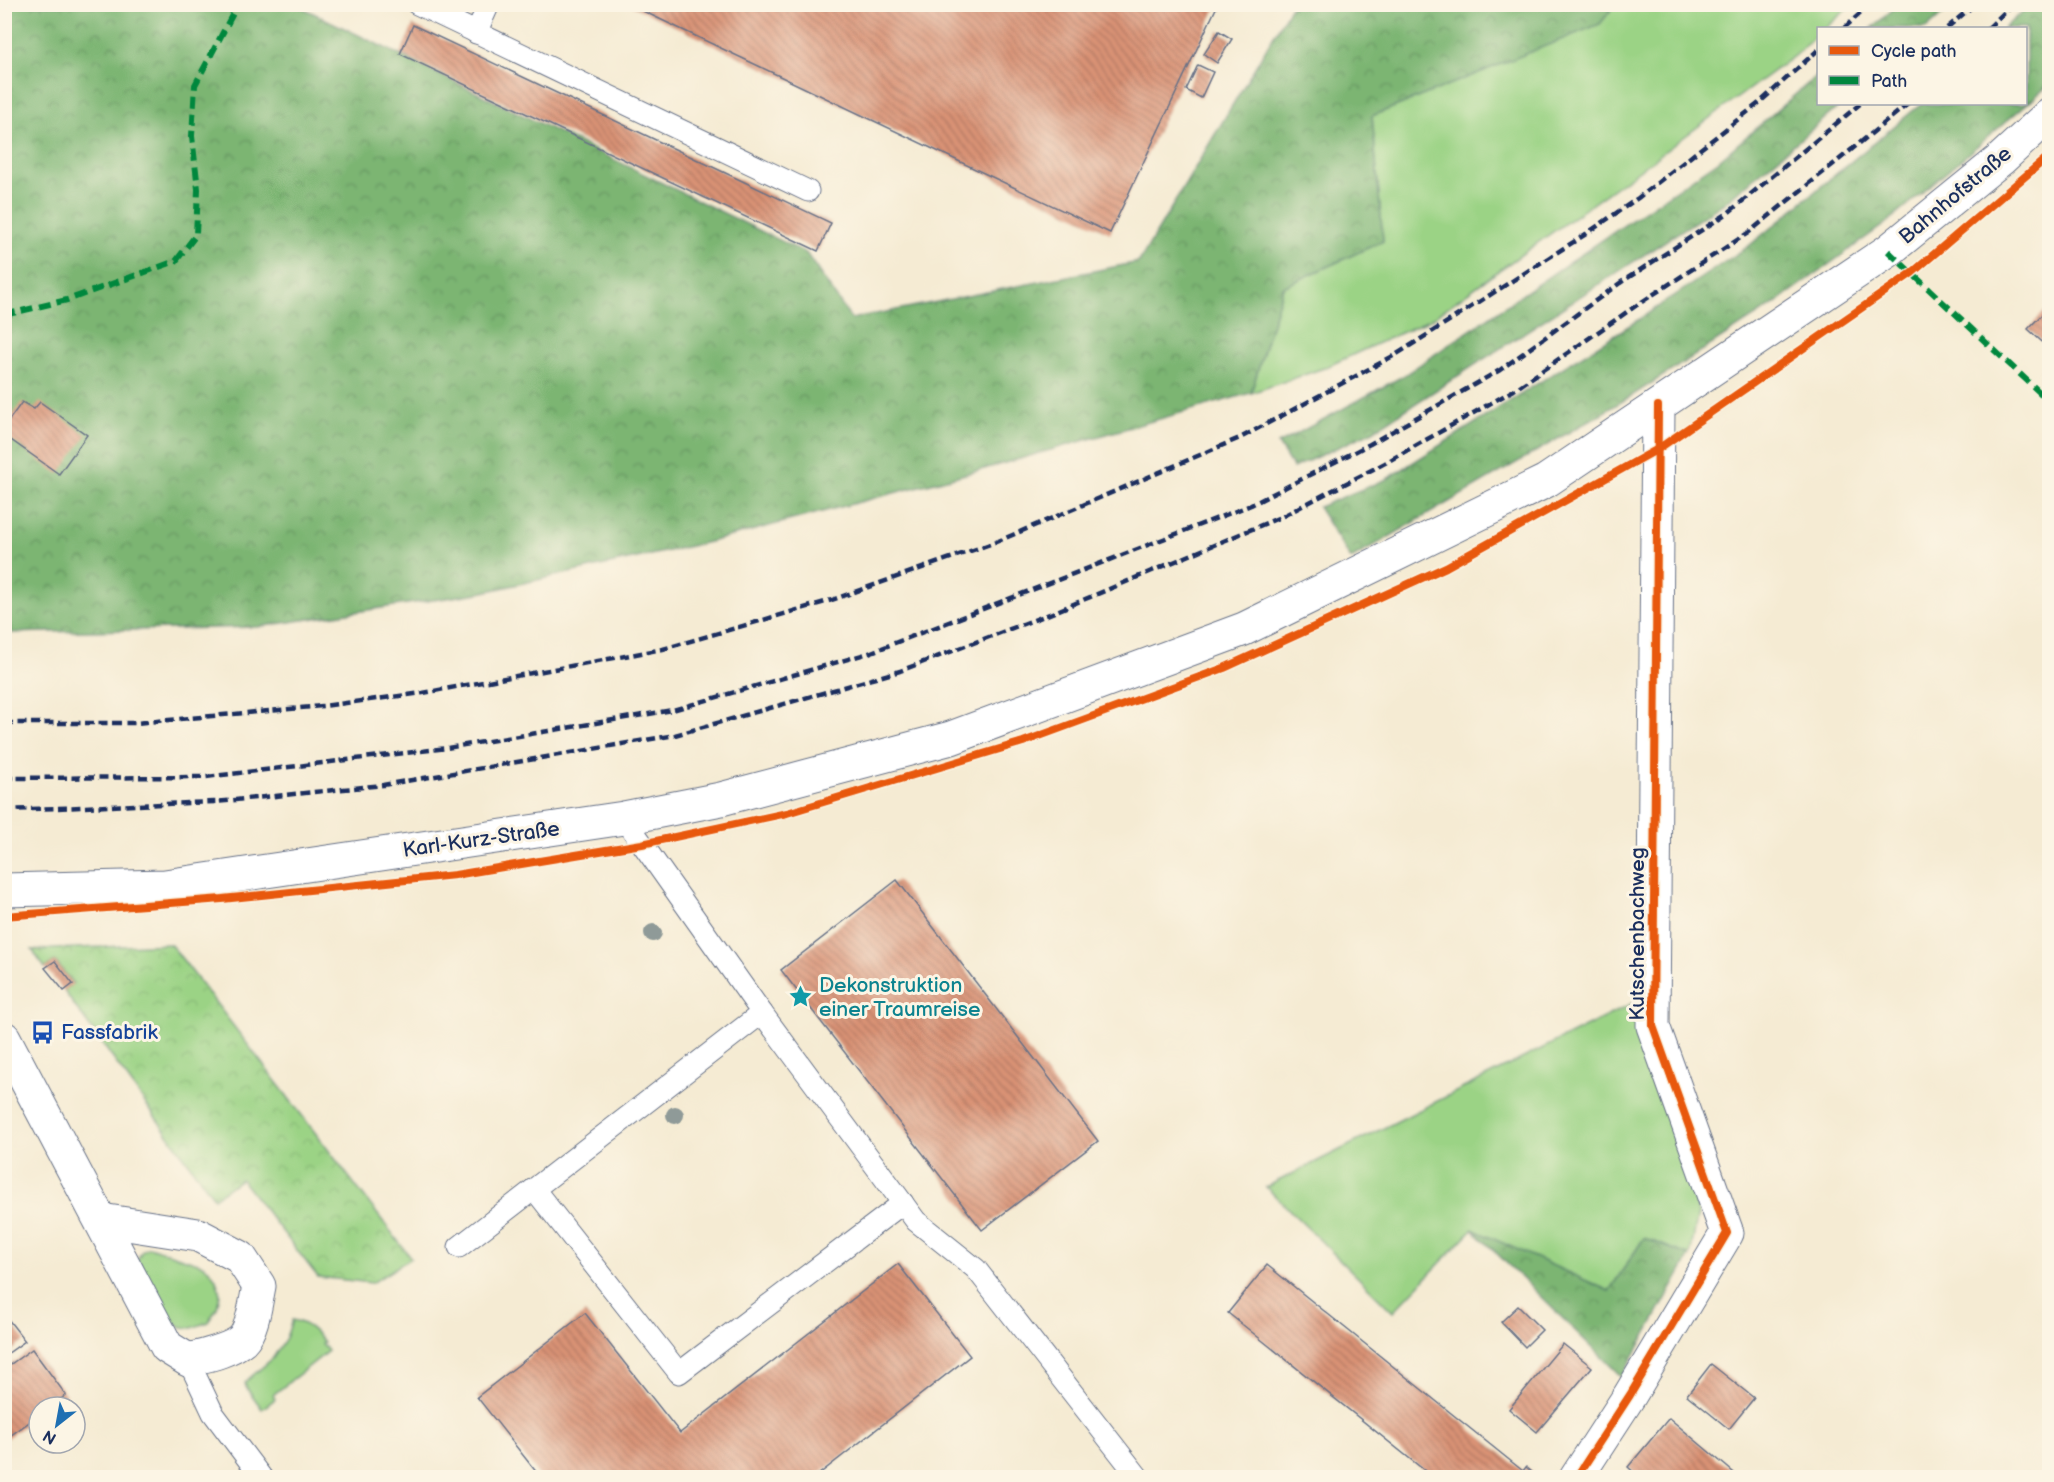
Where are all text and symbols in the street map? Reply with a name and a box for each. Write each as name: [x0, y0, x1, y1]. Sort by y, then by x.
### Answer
legend: [1817, 27, 2027, 105]
text: Cycle path: [1871, 41, 1957, 62]
text: Path: [1871, 71, 1907, 92]
street label: Bahnhofstraße: [1894, 141, 2017, 250]
street label: Karl-Kurz-Straße: [401, 816, 561, 863]
street label: Kutschenbachweg: [1625, 847, 1650, 1021]
place label: Dekonstruktion einer Traumreise: [819, 973, 980, 1022]
place icon: Dekonstruktion einer Traumreise: [788, 984, 814, 1010]
bus stop icon: Fassfabrik: [30, 1019, 56, 1045]
place label: Fassfabrik: [61, 1020, 158, 1045]
north arrow: [27, 1395, 87, 1455]
text: N: [40, 1425, 60, 1448]

